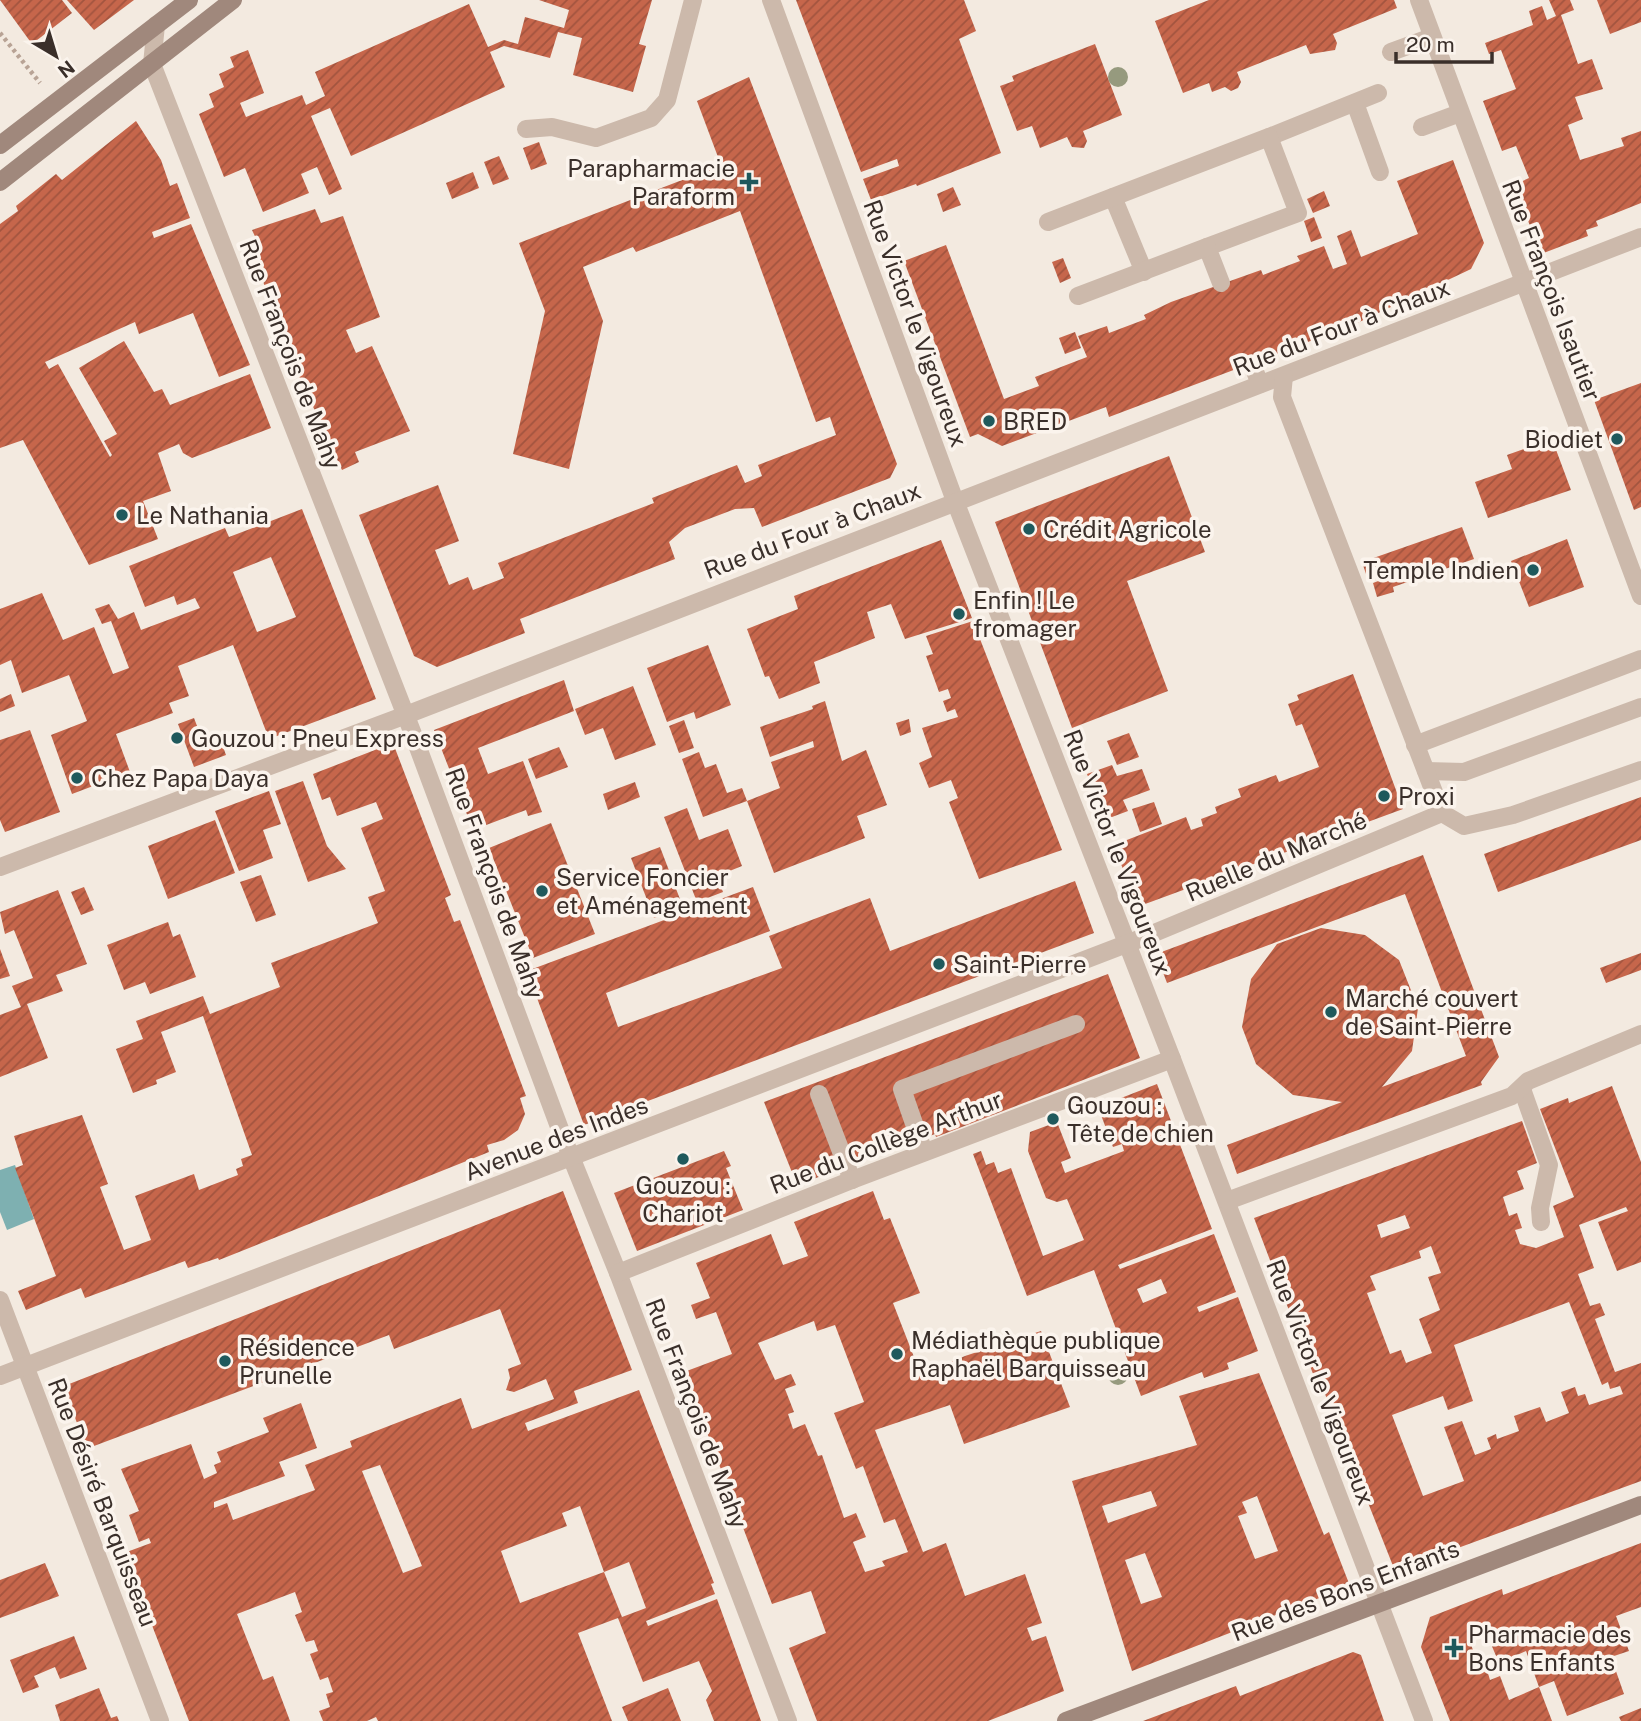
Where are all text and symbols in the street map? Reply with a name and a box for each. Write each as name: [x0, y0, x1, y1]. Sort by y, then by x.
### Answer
north arrow: [21, 21, 91, 91]
scale bar: [1396, 21, 1492, 65]
text: 20 m: [1406, 32, 1455, 57]
text: N: [54, 56, 79, 83]
place label: Parapharmacie Paraform: [567, 154, 735, 210]
marker: Parapharmacie Paraform: [741, 174, 757, 190]
street label: Rue François Isautier: [1497, 176, 1607, 404]
street label: Rue Victor le Vigoureux: [858, 196, 974, 450]
street label: Rue François de Mahy: [234, 235, 348, 473]
street label: Rue du Four à Chaux: [1229, 273, 1453, 381]
place label: BRED: [1003, 407, 1067, 435]
marker: BRED: [981, 413, 997, 429]
place label: Biodiet: [1525, 425, 1603, 453]
marker: Biodiet: [1609, 431, 1625, 447]
street label: Rue du Four à Chaux: [700, 476, 924, 584]
place label: Le Nathania: [136, 501, 269, 529]
marker: Le Nathania: [114, 507, 130, 523]
place label: Crédit Agricole: [1043, 515, 1212, 543]
marker: Crédit Agricole: [1021, 521, 1037, 537]
place label: Temple Indien: [1363, 556, 1519, 584]
marker: Temple Indien: [1525, 562, 1541, 578]
place label: Enfin ! Le fromager: [973, 586, 1077, 642]
marker: Enfin ! Le fromager: [951, 606, 967, 622]
place label: Gouzou : Pneu Express: [191, 724, 444, 752]
street label: Rue Victor le Vigoureux: [1058, 725, 1178, 979]
marker: Gouzou : Pneu Express: [169, 730, 185, 746]
place label: Chez Papa Daya: [91, 764, 269, 792]
street label: Rue François de Mahy: [440, 764, 550, 1003]
marker: Chez Papa Daya: [69, 770, 85, 786]
place label: Proxi: [1398, 782, 1455, 810]
marker: Proxi: [1376, 788, 1392, 804]
street label: Ruelle du Marché: [1181, 805, 1371, 907]
place label: Service Foncier et Aménagement: [556, 863, 748, 919]
marker: Service Foncier et Aménagement: [534, 883, 550, 899]
place label: Saint-Pierre: [953, 950, 1086, 978]
marker: Saint-Pierre: [931, 956, 947, 972]
place label: Marché couvert de Saint-Pierre: [1345, 984, 1519, 1040]
marker: Marché couvert de Saint-Pierre: [1323, 1004, 1339, 1020]
street label: Rue du Collège Arthur: [766, 1085, 1006, 1199]
street label: Avenue des Indes: [460, 1090, 652, 1186]
place label: Gouzou : Tête de chien: [1067, 1091, 1214, 1147]
marker: Gouzou : Tête de chien: [1045, 1111, 1061, 1127]
marker: Gouzou : Chariot: [675, 1151, 691, 1167]
place label: Gouzou : Chariot: [635, 1171, 731, 1227]
street label: Rue Victor le Vigoureux: [1261, 1255, 1381, 1509]
street label: Rue François de Mahy: [640, 1294, 754, 1532]
place label: Médiathèque publique Raphaël Barquisseau: [911, 1326, 1161, 1382]
place label: Résidence Prunelle: [239, 1333, 355, 1389]
marker: Médiathèque publique Raphaël Barquisseau: [889, 1346, 905, 1362]
marker: Résidence Prunelle: [217, 1353, 233, 1369]
street label: Rue Désiré Barquisseau: [43, 1374, 163, 1630]
street label: Rue des Bons Enfants: [1227, 1534, 1463, 1646]
place label: Pharmacie des Bons Enfants: [1468, 1620, 1631, 1676]
marker: Pharmacie des Bons Enfants: [1446, 1640, 1462, 1656]

